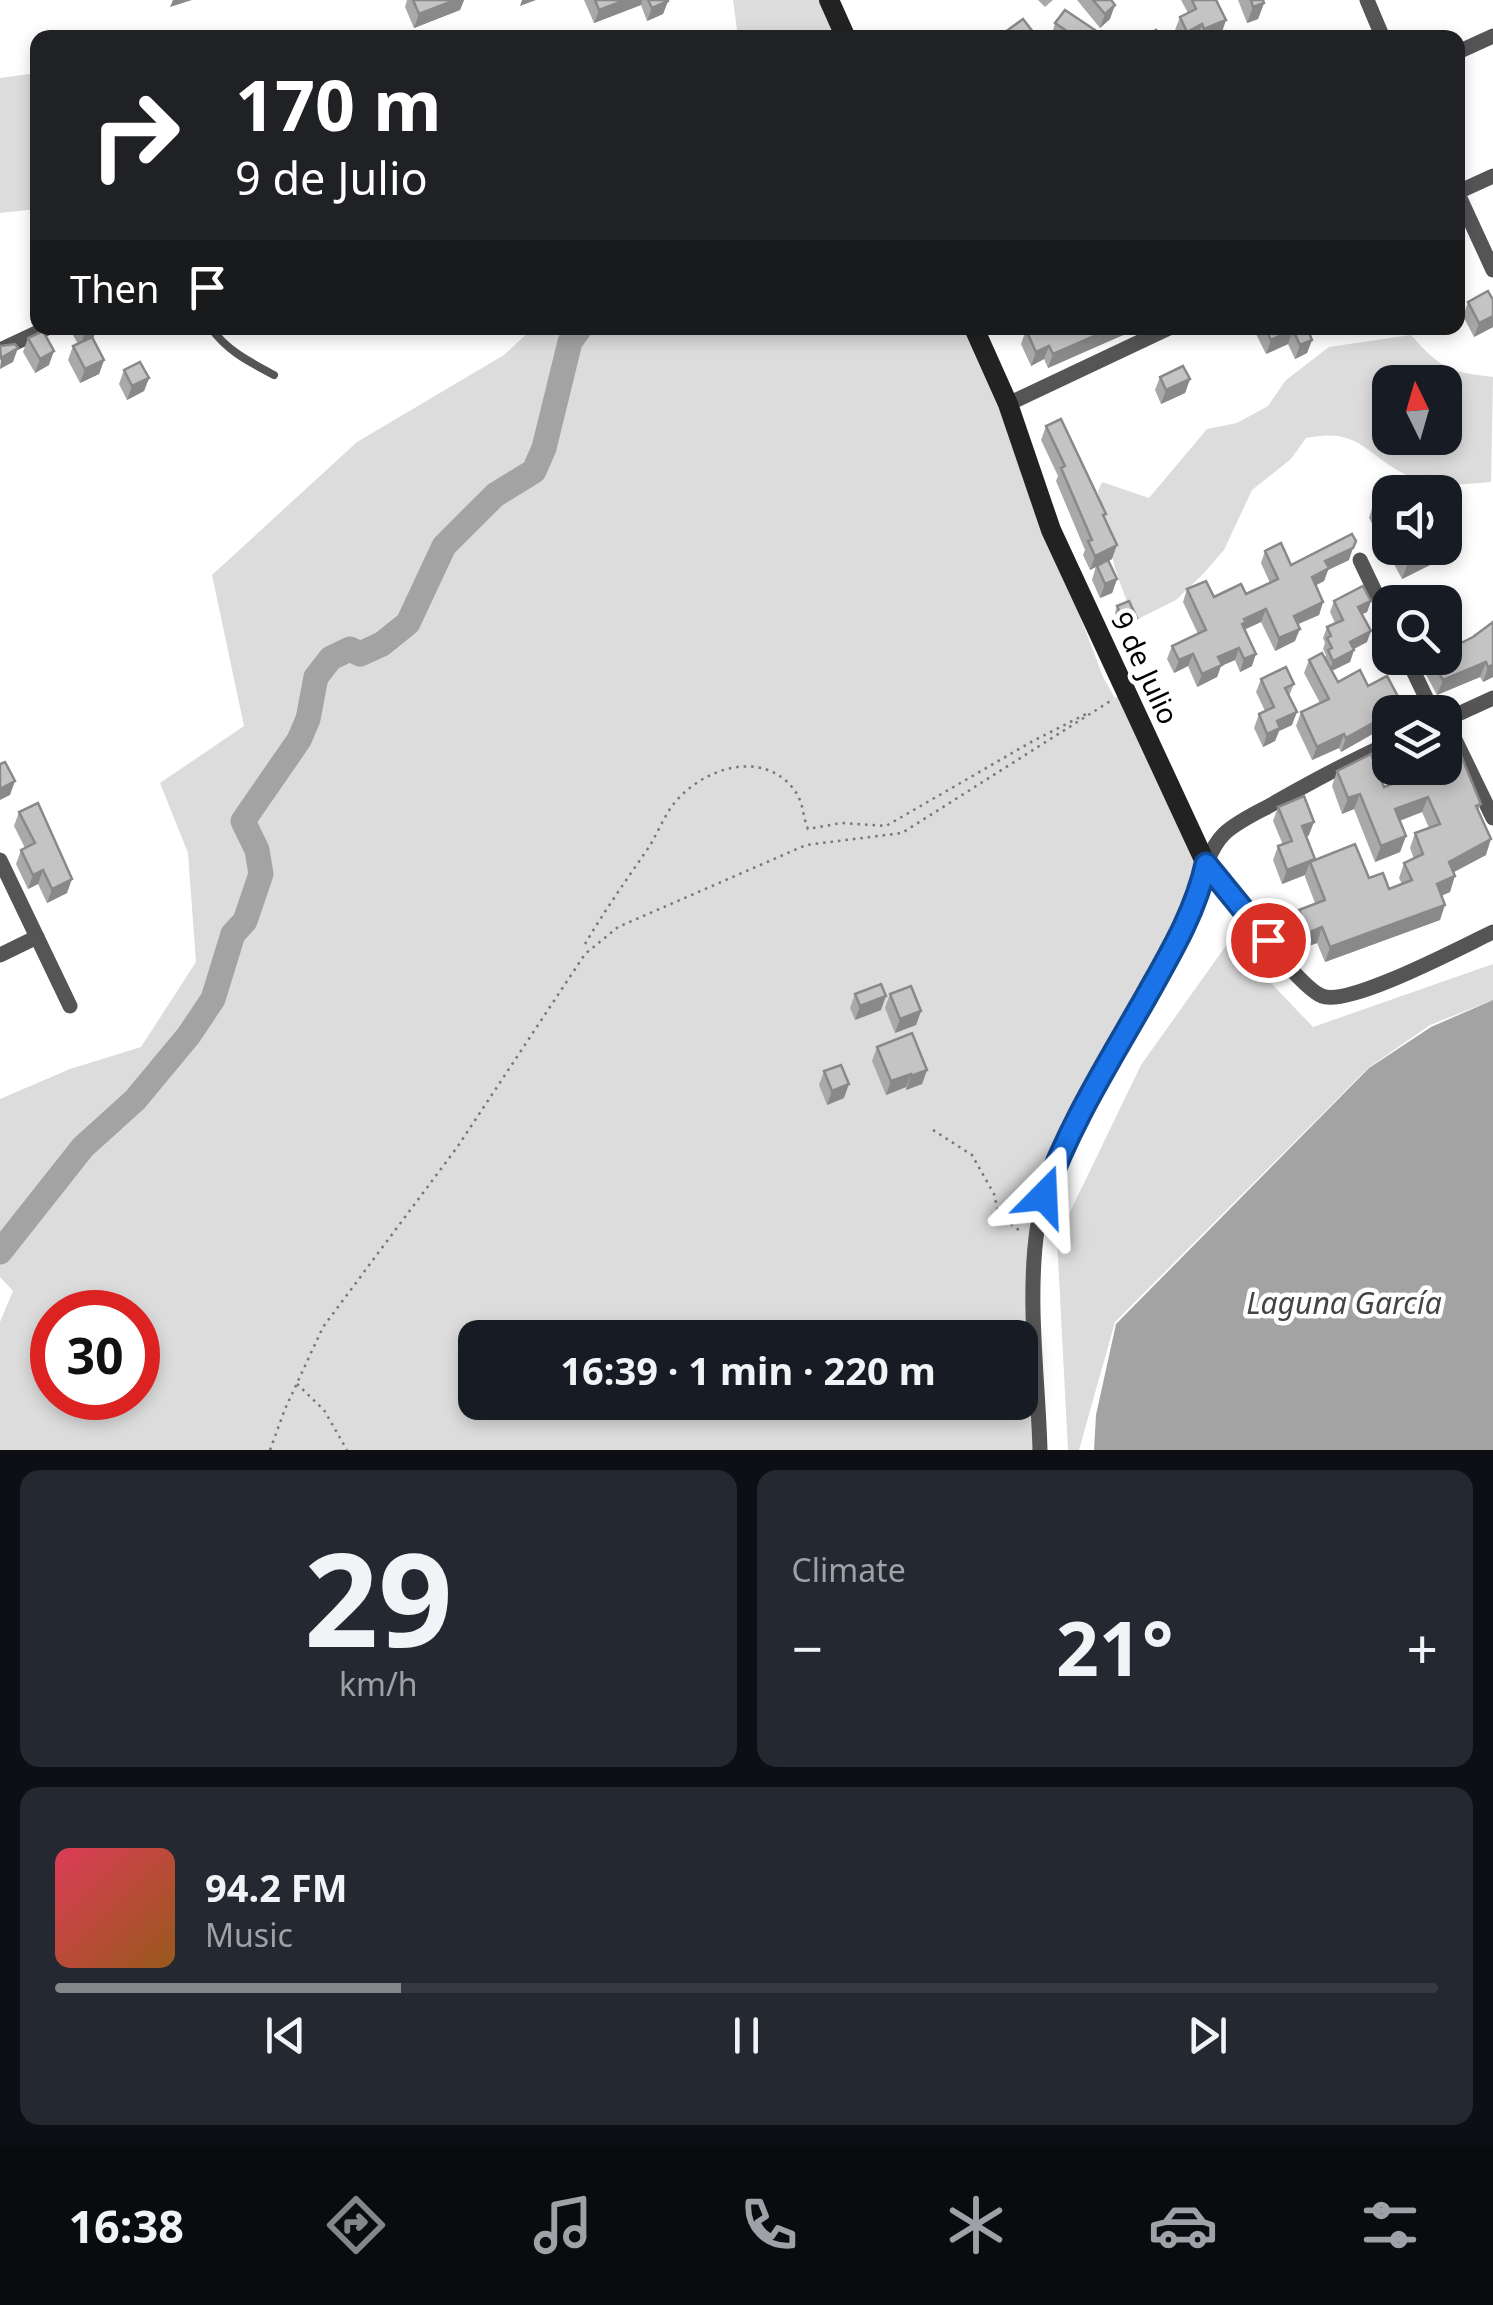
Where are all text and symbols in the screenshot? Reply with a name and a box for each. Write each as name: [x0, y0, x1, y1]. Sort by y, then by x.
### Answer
text: 170 m: [235, 56, 442, 152]
icon: right: [70, 70, 200, 200]
text: 9 de Julio: [235, 147, 428, 208]
icon: arrive: [180, 260, 235, 315]
text: Then: [70, 262, 160, 314]
north arrow: [1372, 365, 1462, 455]
map controls: [1372, 365, 1462, 785]
button: sound: [1372, 475, 1462, 565]
button: search: [1372, 585, 1462, 675]
street label: 9 de Julio: [1103, 605, 1188, 730]
button: layers: [1372, 695, 1462, 785]
pin: [1226, 898, 1311, 983]
icon: arrive: [1241, 913, 1296, 968]
position arrow: [992, 1144, 1096, 1248]
water label: Laguna García: [1246, 1282, 1442, 1323]
speed limit sign: 30: [30, 1290, 160, 1420]
text: 16:39 · 1 min · 220 m: [560, 1344, 936, 1396]
text: 29: [304, 1508, 453, 1685]
text: Climate: [792, 1548, 906, 1591]
text: 21°: [1056, 1596, 1174, 1698]
text: −: [792, 1610, 823, 1685]
text: +: [1407, 1610, 1438, 1685]
text: km/h: [339, 1662, 418, 1705]
text: 94.2 FM: [205, 1861, 347, 1913]
text: Music: [205, 1913, 293, 1956]
icon: previous: [258, 2008, 313, 2063]
icon: pause: [719, 2008, 774, 2063]
icon: next: [1180, 2008, 1235, 2063]
icon: directions: [321, 2190, 391, 2260]
icon: music: [528, 2190, 598, 2260]
icon: phone: [734, 2190, 804, 2260]
icon: climate: [941, 2190, 1011, 2260]
icon: car: [1148, 2190, 1218, 2260]
icon: filters: [1355, 2190, 1425, 2260]
text: 16:38: [68, 2195, 184, 2256]

